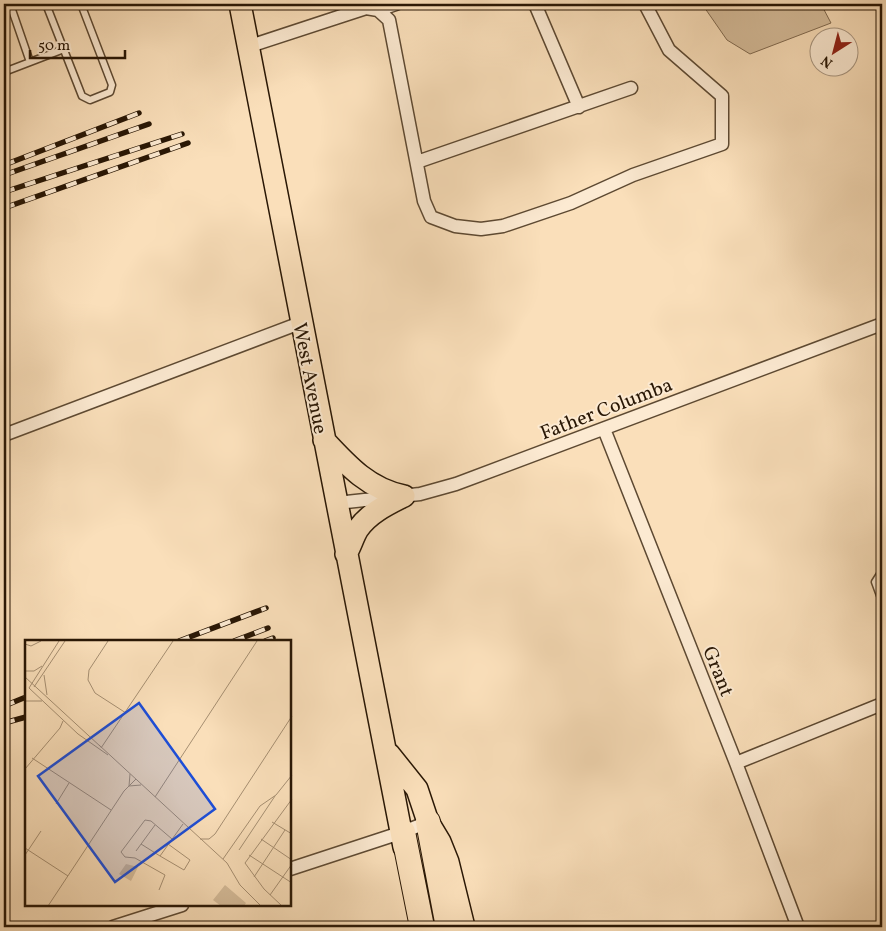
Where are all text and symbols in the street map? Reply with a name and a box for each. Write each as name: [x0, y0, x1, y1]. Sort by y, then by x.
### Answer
scale bar: [30, 28, 125, 60]
north arrow: [808, 28, 858, 78]
text: 50 m: [38, 36, 70, 57]
text: N: [818, 51, 837, 72]
street label: West Avenue: [285, 320, 334, 436]
street label: Father Columba: [536, 372, 677, 448]
inset map: [25, 640, 291, 906]
street label: Grant: [694, 642, 740, 701]

